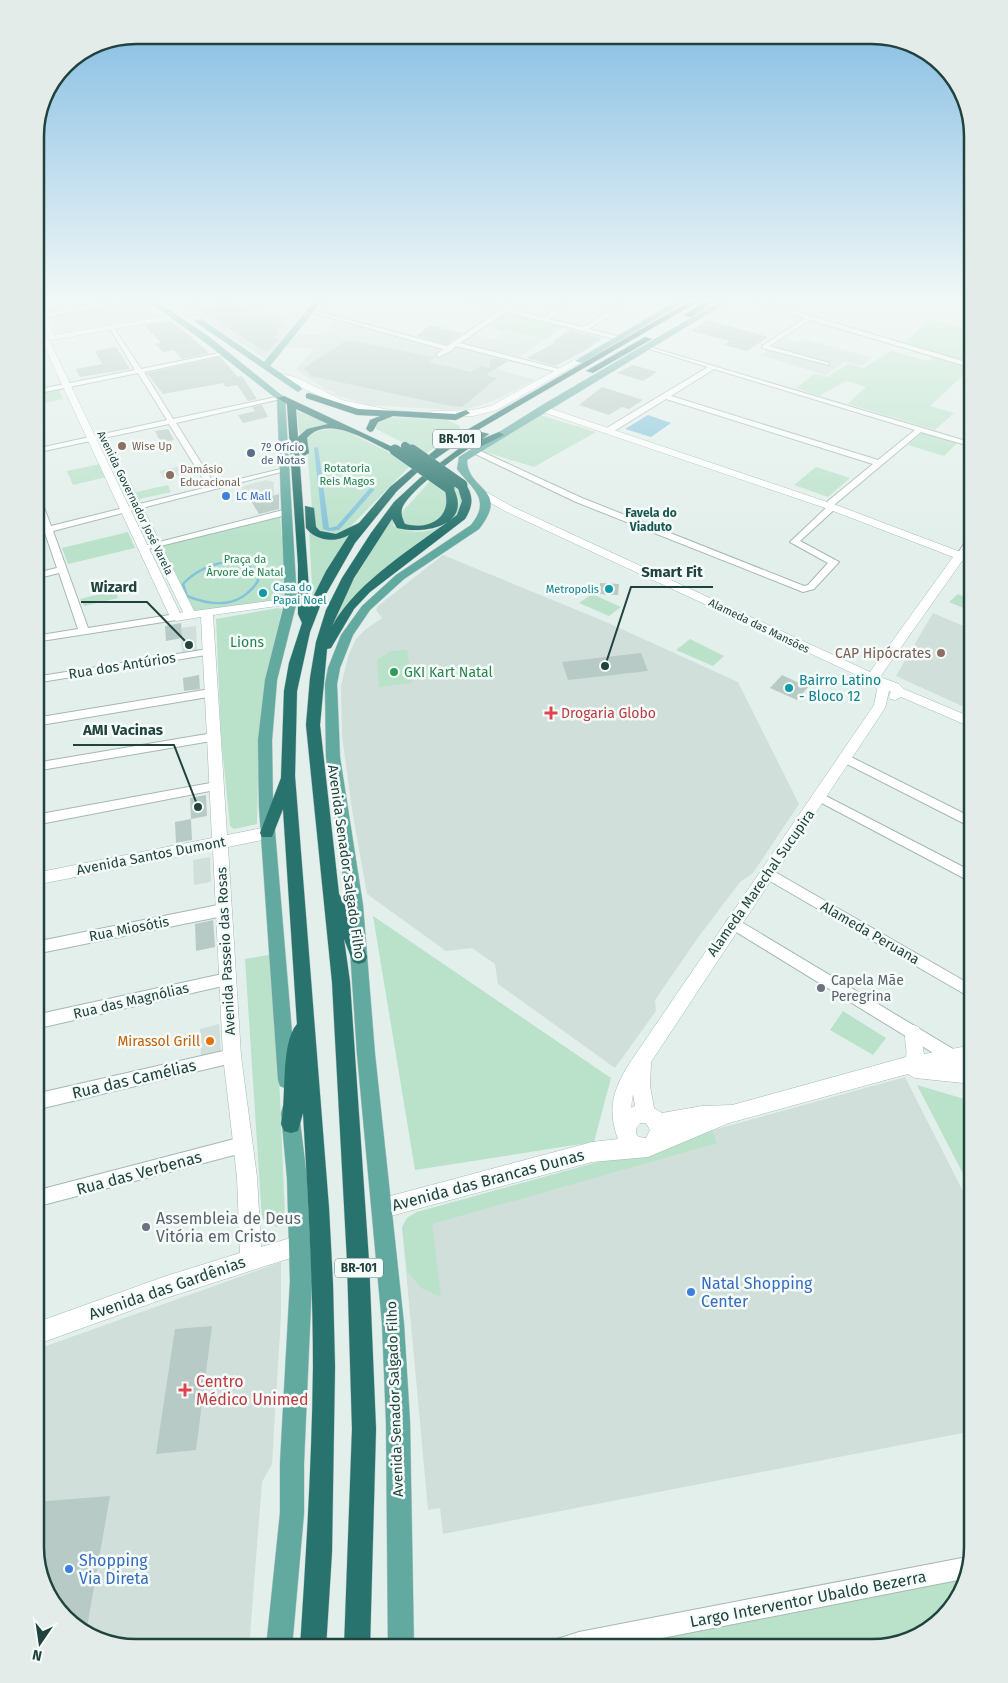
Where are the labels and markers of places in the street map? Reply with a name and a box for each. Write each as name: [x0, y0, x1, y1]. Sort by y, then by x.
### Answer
marker: Wise Up: [116, 440, 128, 452]
place label: Wise Up: [132, 440, 172, 453]
place label: 7º Ofício de Notas: [261, 441, 305, 467]
marker: 7º Ofício de Notas: [245, 447, 257, 459]
place label: Damásio Educacional: [180, 463, 240, 489]
marker: Damásio Educacional: [164, 469, 176, 481]
marker: LC Mall: [220, 490, 232, 502]
place label: LC Mall: [236, 490, 271, 503]
callout: Smart Fit: [631, 557, 713, 587]
callout: Wizard: [81, 572, 147, 602]
place label: Casa do Papai Noel: [273, 581, 326, 607]
place label: Metropolis: [546, 583, 599, 596]
marker: Metropolis: [603, 583, 615, 595]
marker: Casa do Papai Noel: [257, 587, 269, 599]
place label: CAP Hipócrates: [835, 645, 931, 662]
marker: CAP Hipócrates: [935, 647, 947, 659]
place label: GKI Kart Natal: [404, 664, 493, 681]
marker: GKI Kart Natal: [388, 666, 400, 678]
place label: Bairro Latino - Bloco 12: [799, 672, 881, 705]
marker: Bairro Latino - Bloco 12: [783, 682, 795, 694]
place label: Drogaria Globo: [561, 705, 656, 722]
marker: Drogaria Globo: [545, 707, 557, 719]
callout: AMI Vacinas: [73, 715, 174, 745]
place label: Capela Mãe Peregrina: [831, 972, 904, 1005]
marker: Capela Mãe Peregrina: [815, 982, 827, 994]
place label: Mirassol Grill: [117, 1033, 200, 1050]
marker: Mirassol Grill: [204, 1035, 216, 1047]
place label: Assembleia de Deus Vitória em Cristo: [156, 1209, 301, 1246]
marker: Assembleia de Deus Vitória em Cristo: [140, 1221, 152, 1233]
place label: Natal Shopping Center: [701, 1274, 813, 1311]
marker: Natal Shopping Center: [685, 1286, 697, 1298]
place label: Centro Médico Unimed: [196, 1372, 309, 1409]
marker: Centro Médico Unimed: [178, 1383, 192, 1397]
place label: Shopping Via Direta: [79, 1551, 149, 1588]
marker: Shopping Via Direta: [63, 1563, 75, 1575]

